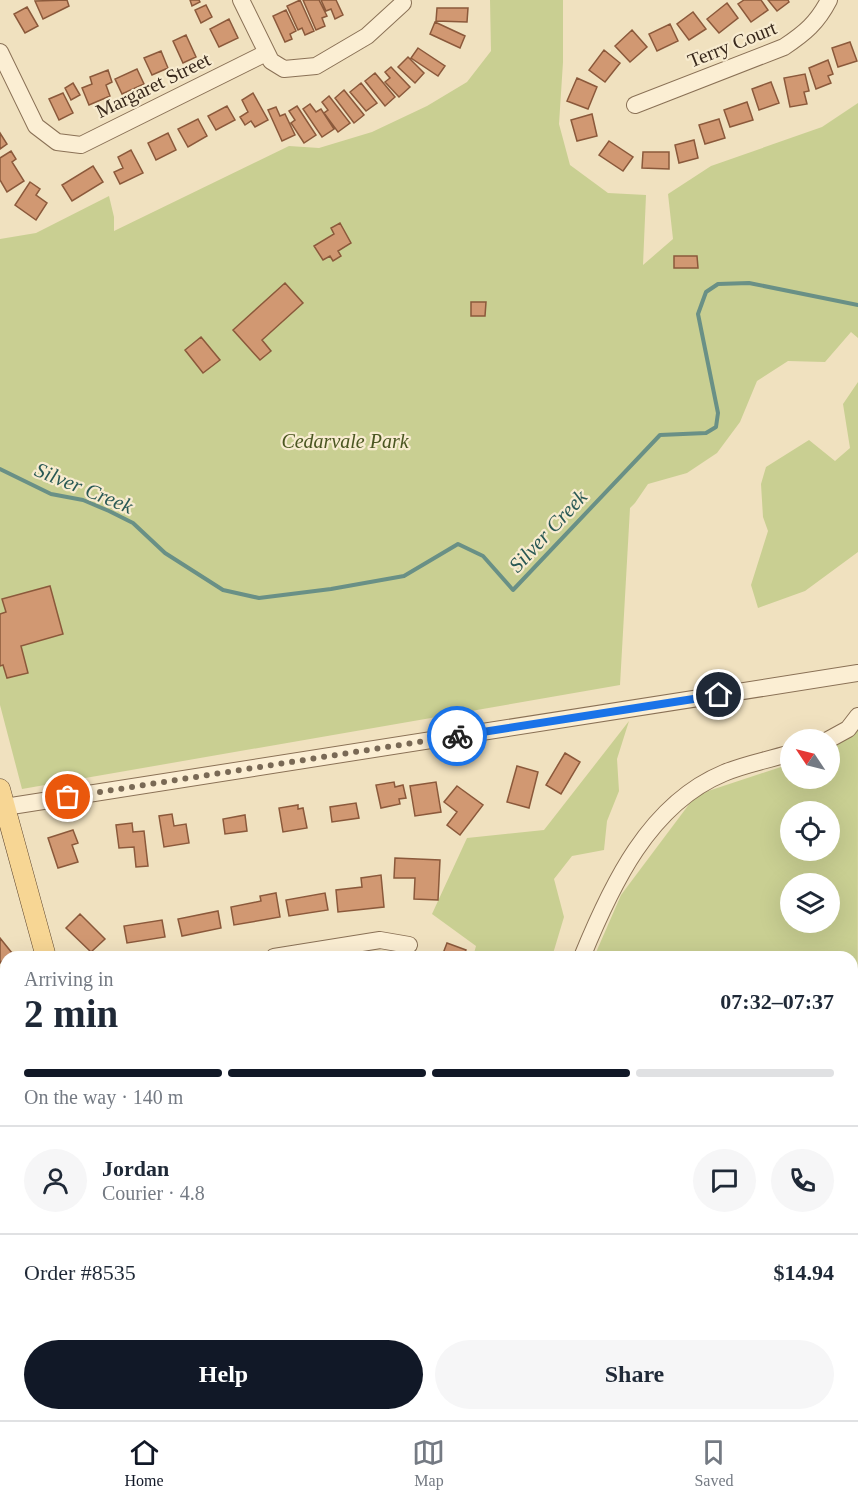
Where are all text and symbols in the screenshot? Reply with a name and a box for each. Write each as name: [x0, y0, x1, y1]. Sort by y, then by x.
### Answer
street label: Terry Court: [684, 16, 780, 73]
street label: Margaret Street: [92, 48, 215, 123]
park label: Cedarvale Park: [281, 430, 410, 452]
water label: Silver Creek: [31, 457, 137, 519]
water label: Silver Creek: [504, 484, 593, 577]
pin: [693, 669, 744, 720]
icon: home: [702, 678, 735, 711]
courier: [427, 706, 487, 766]
icon: bike: [441, 720, 474, 753]
north arrow: [780, 729, 840, 789]
map controls: [780, 729, 840, 933]
pin: [42, 771, 93, 822]
icon: bag: [51, 780, 84, 813]
button: locate: [780, 801, 840, 861]
button: layers: [780, 873, 840, 933]
text: Arriving in: [24, 968, 113, 990]
text: 07:32–07:37: [720, 989, 834, 1014]
text: 2 min: [24, 992, 118, 1035]
text: On the way · 140 m: [24, 1086, 183, 1108]
button: person: [24, 1149, 87, 1212]
button: chat: [693, 1149, 756, 1212]
button: phone: [771, 1149, 834, 1212]
text: Jordan: [102, 1156, 169, 1181]
text: Courier · 4.8: [102, 1182, 205, 1204]
text: Order #8535: [24, 1260, 136, 1285]
text: $14.94: [774, 1260, 834, 1285]
button: Help: [24, 1340, 423, 1409]
button: Share: [435, 1340, 834, 1409]
tab: Home: [124, 1436, 164, 1490]
tab: Map: [412, 1436, 445, 1490]
tab: Saved: [694, 1436, 734, 1490]

